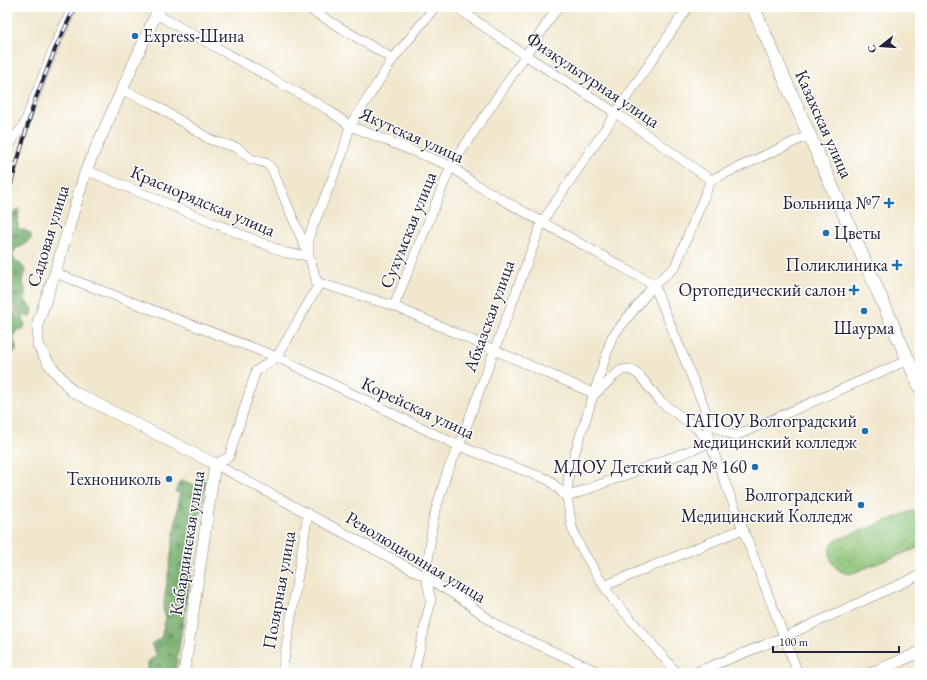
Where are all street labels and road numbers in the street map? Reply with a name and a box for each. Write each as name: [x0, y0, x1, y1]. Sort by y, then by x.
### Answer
street label: Физкультурная улица: [522, 26, 665, 133]
street label: Казахская улица: [790, 66, 859, 182]
street label: Якутская улица: [355, 101, 469, 168]
street label: Краснорядская улица: [127, 160, 280, 242]
street label: Сухумская улица: [374, 167, 442, 292]
street label: Садовая улица: [21, 181, 74, 290]
street label: Абхазская улица: [457, 256, 520, 376]
street label: Корейская улица: [358, 371, 479, 444]
street label: Кабардинская улица: [164, 468, 209, 617]
street label: Революционная улица: [342, 506, 491, 608]
street label: Полярная улица: [257, 528, 300, 651]

